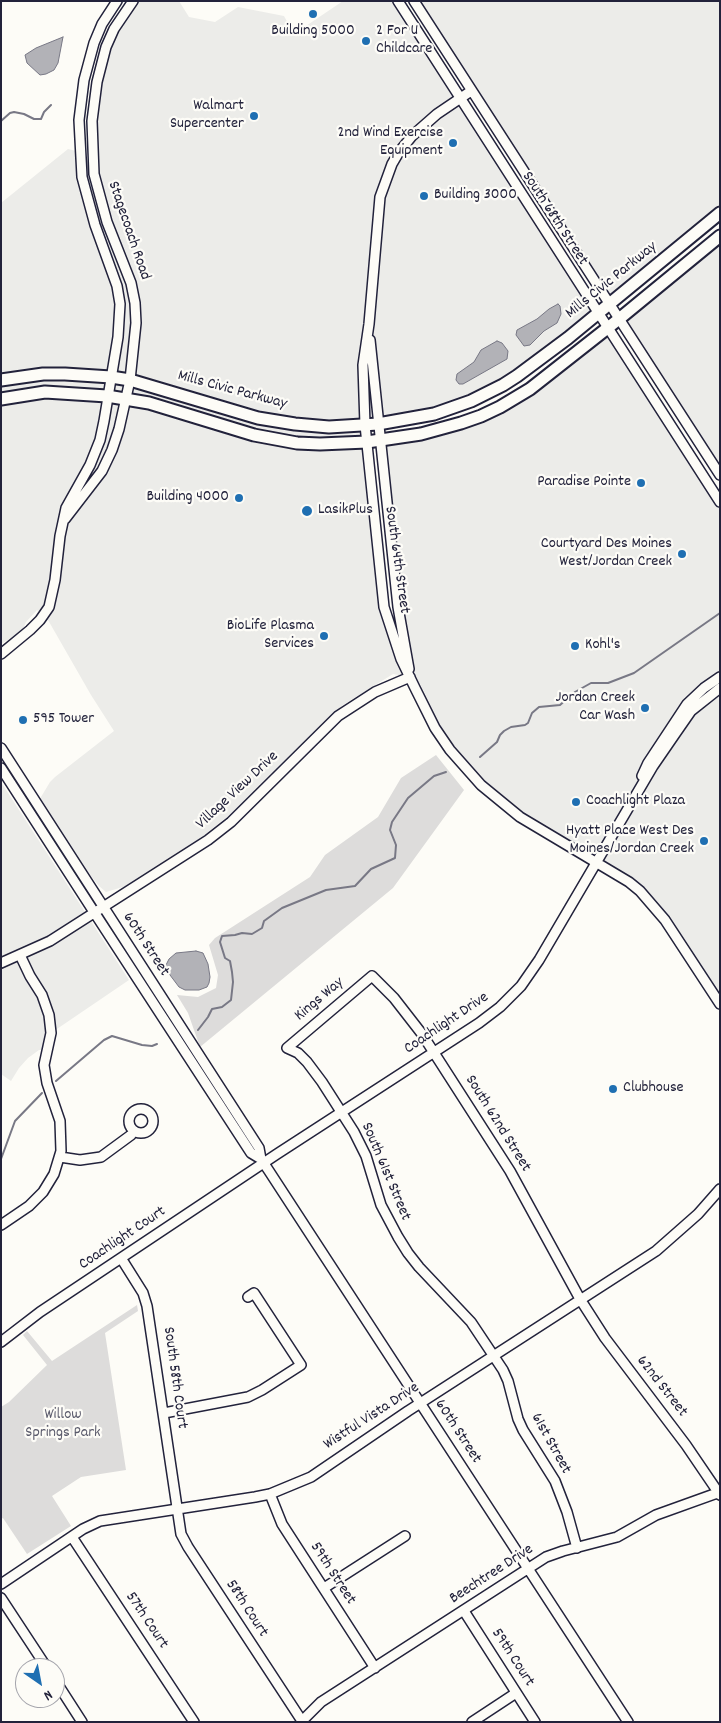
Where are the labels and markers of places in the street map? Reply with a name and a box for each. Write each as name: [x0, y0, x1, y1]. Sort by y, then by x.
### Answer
marker: Building 5000: [307, 8, 319, 20]
place label: Building 5000: [271, 22, 355, 42]
place label: 2 For U Childcare: [376, 22, 432, 60]
marker: 2 For U Childcare: [360, 35, 372, 47]
place label: Walmart Supercenter: [170, 97, 244, 135]
marker: Walmart Supercenter: [248, 110, 260, 122]
place label: 2nd Wind Exercise Equipment: [337, 124, 443, 162]
marker: 2nd Wind Exercise Equipment: [447, 137, 459, 149]
place label: Building 3000: [434, 186, 517, 206]
marker: Building 3000: [418, 190, 430, 202]
place label: Paradise Pointe: [537, 473, 631, 493]
marker: Paradise Pointe: [635, 477, 647, 489]
place label: Building 4000: [146, 488, 229, 508]
marker: Building 4000: [233, 492, 245, 504]
place label: LasikPlus: [318, 501, 373, 521]
marker: LasikPlus: [300, 504, 314, 518]
place label: Courtyard Des Moines West/Jordan Creek: [541, 535, 672, 573]
marker: Courtyard Des Moines West/Jordan Creek: [676, 548, 688, 560]
place label: BioLife Plasma Services: [227, 617, 314, 655]
marker: BioLife Plasma Services: [318, 630, 330, 642]
place label: Kohl's: [585, 636, 621, 656]
marker: Kohl's: [569, 640, 581, 652]
place label: Jordan Creek Car Wash: [556, 689, 635, 727]
marker: Jordan Creek Car Wash: [639, 702, 651, 714]
place label: 595 Tower: [33, 710, 94, 730]
marker: 595 Tower: [17, 714, 29, 726]
place label: Coachlight Plaza: [586, 792, 685, 812]
marker: Coachlight Plaza: [570, 796, 582, 808]
place label: Hyatt Place West Des Moines/Jordan Creek: [566, 822, 694, 860]
marker: Hyatt Place West Des Moines/Jordan Creek: [698, 835, 710, 847]
place label: Clubhouse: [623, 1079, 684, 1099]
marker: Clubhouse: [607, 1083, 619, 1095]

